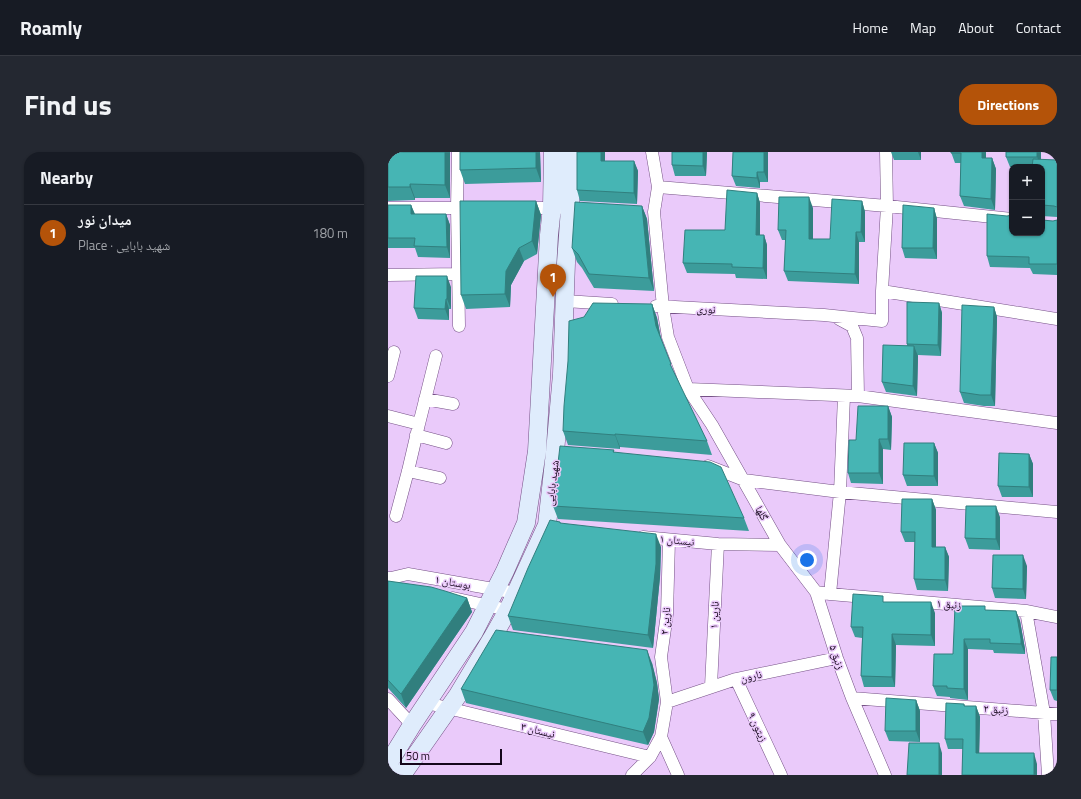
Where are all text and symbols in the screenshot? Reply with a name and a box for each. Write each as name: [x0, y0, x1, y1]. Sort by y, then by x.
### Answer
text: Roamly: [20, 13, 82, 42]
text: Home: [853, 17, 888, 38]
text: Map: [910, 17, 936, 38]
text: About: [958, 17, 994, 38]
text: Contact: [1016, 17, 1061, 38]
text: Find us: [24, 83, 112, 126]
button: Directions: [959, 84, 1057, 125]
map controls: [1009, 164, 1045, 236]
button: +: [1009, 164, 1045, 200]
text: Nearby: [40, 165, 93, 191]
button: −: [1009, 200, 1045, 236]
text: میدان نور: [78, 208, 132, 231]
text: 1: [49, 223, 57, 243]
text: 180 m: [312, 223, 348, 243]
text: Place · شهید بابایی: [78, 235, 170, 255]
pin: 1: [540, 264, 566, 297]
street label: نوری: [696, 301, 716, 317]
street label: شهید بابایی: [541, 459, 563, 507]
street label: گلها: [752, 503, 773, 523]
street label: نیستان ۱: [659, 530, 695, 550]
your location: [797, 550, 817, 570]
street label: بوستان ۱: [434, 571, 472, 593]
street label: زنبق ۱: [936, 595, 962, 613]
street label: نارین ۱: [705, 601, 723, 629]
street label: نارین ۲: [656, 607, 674, 635]
street label: زنبق ۵: [825, 643, 849, 671]
street label: نارون: [739, 666, 763, 686]
street label: زنبق ۲: [983, 700, 1009, 718]
street label: زیتون ۹: [744, 710, 772, 744]
street label: نیستان ۳: [519, 718, 557, 742]
scale bar: [400, 747, 502, 766]
text: 50 m: [406, 748, 430, 764]

